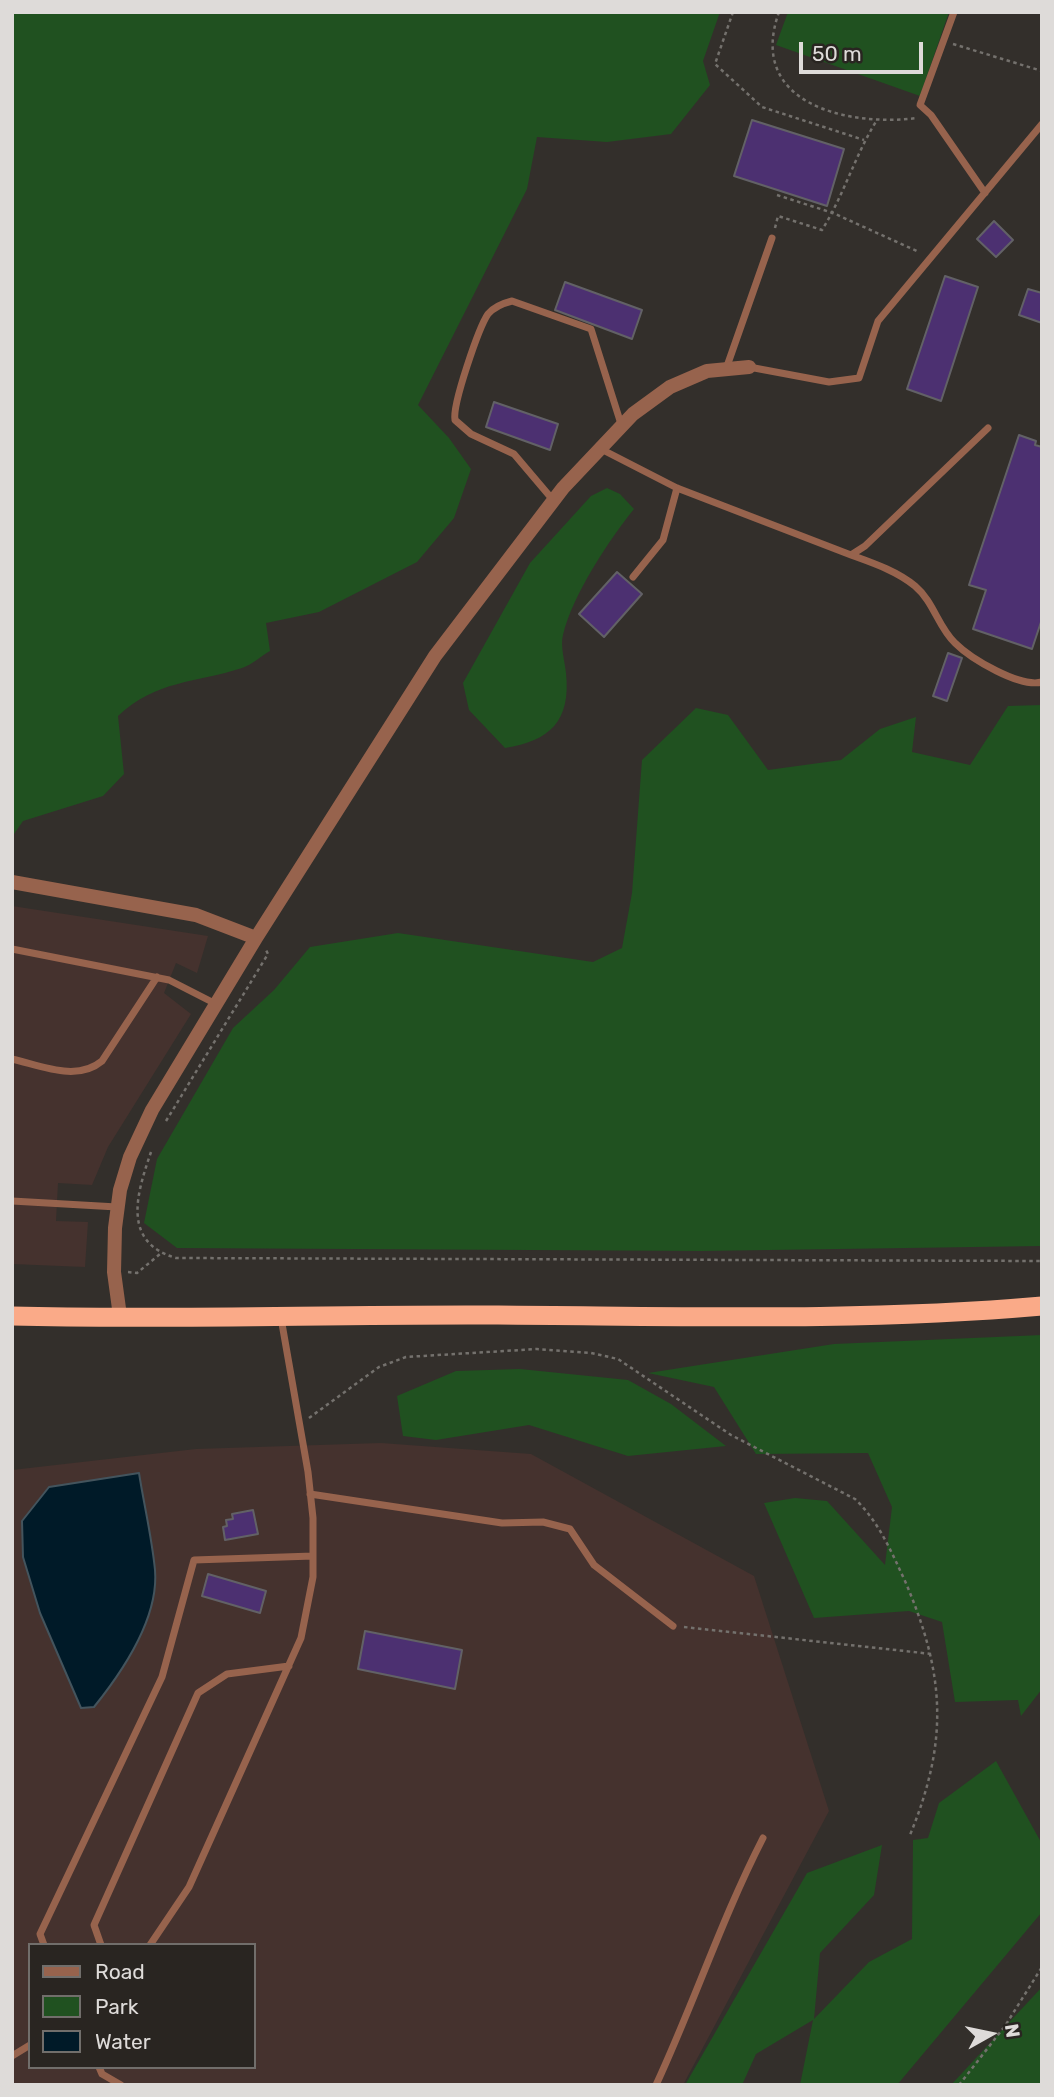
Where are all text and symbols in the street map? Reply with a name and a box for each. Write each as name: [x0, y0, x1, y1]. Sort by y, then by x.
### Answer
scale bar: [802, 28, 926, 72]
text: 50 m: [812, 41, 862, 66]
legend: [28, 1943, 256, 2069]
text: Road: [95, 1959, 145, 1984]
text: Park: [95, 1994, 139, 2019]
north arrow: [956, 1999, 1026, 2069]
text: N: [1000, 2022, 1025, 2039]
text: Water: [95, 2029, 151, 2054]

